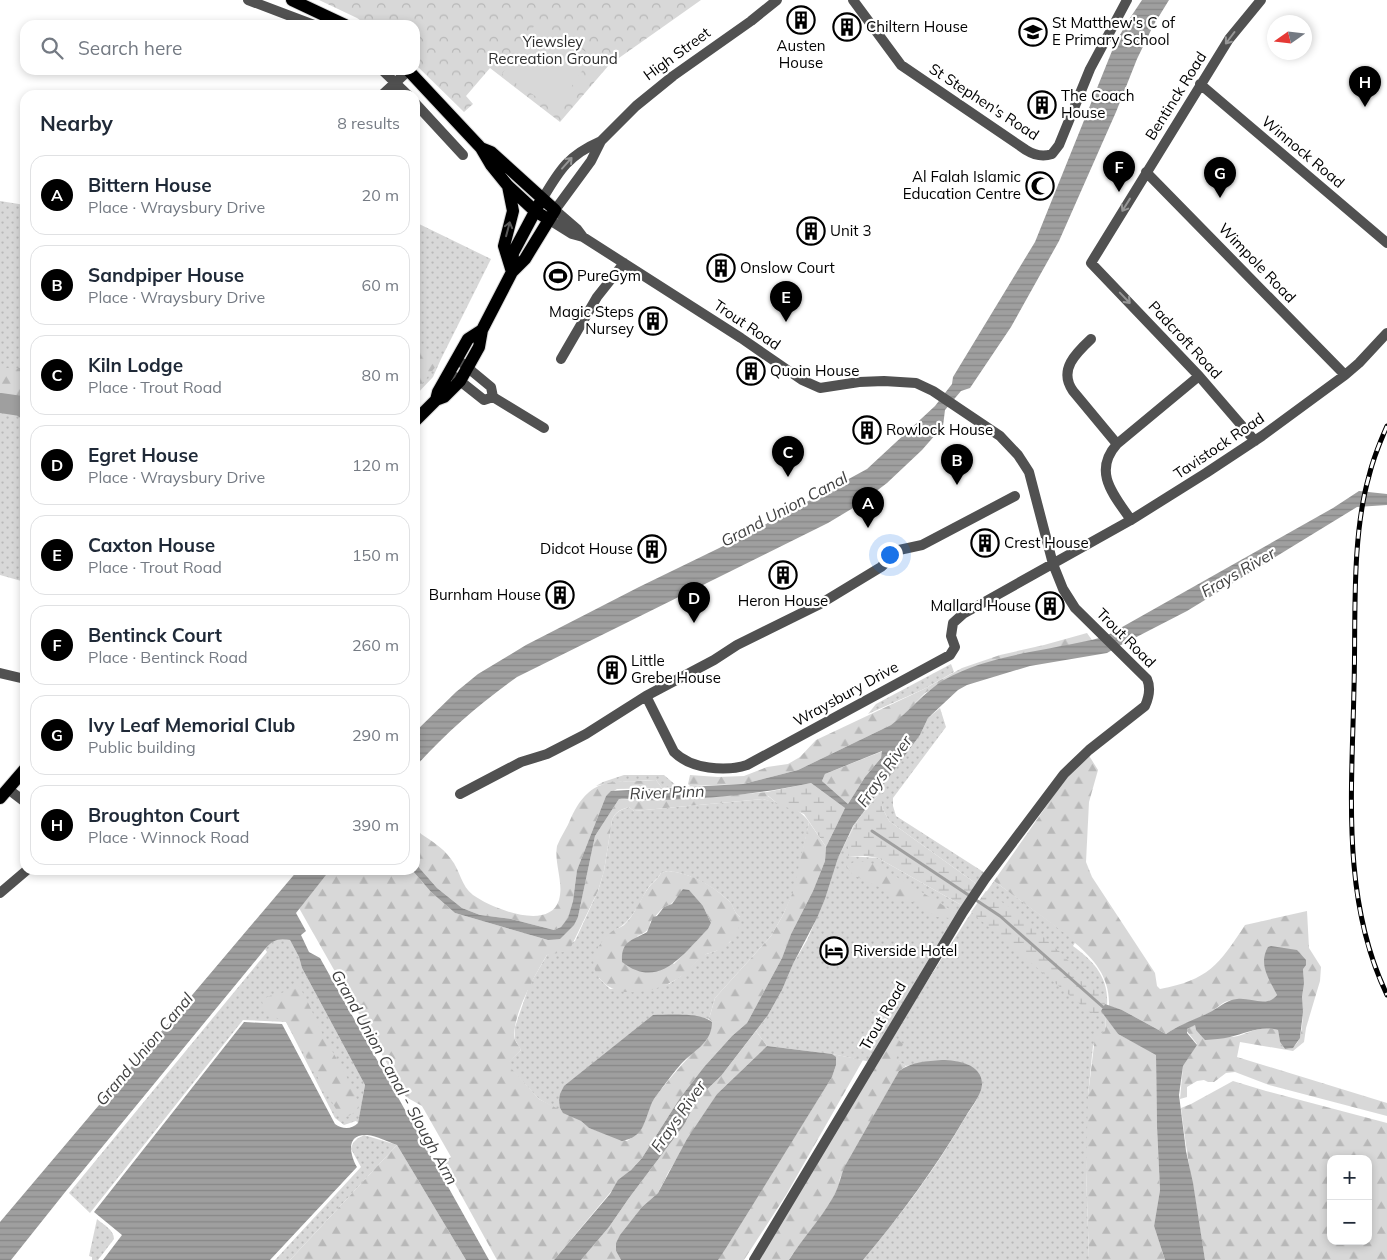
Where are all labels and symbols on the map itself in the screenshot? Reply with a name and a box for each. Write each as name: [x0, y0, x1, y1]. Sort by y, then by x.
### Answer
building icon: Austen House: [786, 5, 816, 35]
building icon: Chiltern House: [832, 12, 862, 42]
place label: St Matthew's C of E Primary School: [1052, 13, 1176, 49]
north arrow: [1267, 15, 1312, 60]
place label: Chiltern House: [866, 17, 968, 36]
school or university icon: St Matthew's C of E Primary School: [1018, 17, 1048, 47]
street label: High Street: [639, 23, 714, 84]
one-way arrow: [1225, 31, 1236, 44]
park label: Yiewsley Recreation Ground: [488, 32, 618, 68]
place label: Austen House: [776, 36, 826, 72]
street label: Bentinck Road: [1141, 48, 1210, 143]
street label: St Stephen's Road: [926, 59, 1043, 144]
pin: H: [1349, 66, 1381, 107]
place label: The Coach House: [1061, 86, 1134, 122]
building icon: The Coach House: [1027, 90, 1057, 120]
street label: Winnock Road: [1258, 111, 1349, 192]
pin: F: [1103, 151, 1135, 192]
one-way arrow: [561, 157, 572, 170]
pin: G: [1204, 157, 1236, 198]
place label: Al Falah Islamic Education Centre: [903, 167, 1021, 203]
mosque icon: Al Falah Islamic Education Centre: [1025, 171, 1055, 201]
one-way arrow: [1121, 198, 1131, 212]
building icon: Unit 3: [796, 216, 826, 246]
street label: Wimpole Road: [1215, 219, 1300, 306]
place label: Unit 3: [830, 221, 871, 240]
one-way arrow: [504, 222, 513, 238]
building icon: Onslow Court: [706, 253, 736, 283]
place label: Onslow Court: [740, 258, 835, 277]
sports icon: PureGym: [543, 261, 573, 291]
place label: PureGym: [577, 266, 641, 285]
pin: E: [770, 281, 802, 322]
one-way arrow: [1119, 292, 1131, 305]
street label: Trout Road: [710, 295, 784, 354]
street label: Padcroft Road: [1145, 297, 1226, 382]
place label: Magic Steps Nursey: [549, 302, 634, 338]
building icon: Magic Steps Nursey: [638, 306, 668, 336]
building icon: Quoin House: [736, 356, 766, 386]
place label: Quoin House: [770, 361, 859, 380]
street label: Tavistock Road: [1170, 408, 1268, 483]
building icon: Rowlock House: [852, 415, 882, 445]
place label: Rowlock House: [886, 420, 993, 439]
pin: C: [772, 436, 804, 477]
pin: B: [941, 444, 973, 485]
water label: Grand Union Canal: [717, 467, 851, 551]
pin: A: [852, 487, 884, 528]
building icon: Crest House: [970, 528, 1000, 558]
place label: Crest House: [1004, 533, 1089, 552]
building icon: Didcot House: [637, 534, 667, 564]
place label: Didcot House: [540, 539, 633, 558]
your location: [877, 542, 903, 568]
water label: Frays River: [1197, 542, 1280, 601]
building icon: Heron House: [768, 560, 798, 590]
building icon: Burnham House: [545, 580, 575, 610]
pin: D: [678, 582, 710, 623]
place label: Burnham House: [429, 585, 541, 604]
place label: Heron House: [738, 591, 828, 610]
building icon: Mallard House: [1035, 591, 1065, 621]
place label: Mallard House: [930, 596, 1031, 615]
street label: Trout Road: [1093, 604, 1160, 671]
place label: Little Grebe House: [631, 651, 721, 687]
building icon: Little Grebe House: [597, 655, 627, 685]
street label: Wraysbury Drive: [790, 657, 902, 730]
water label: Frays River: [852, 731, 916, 810]
water label: River Pinn: [629, 781, 705, 803]
hotel icon: Riverside Hotel: [819, 936, 849, 966]
place label: Riverside Hotel: [853, 941, 957, 960]
water label: Grand Union Canal - Slough Arm: [327, 966, 463, 1188]
street label: Trout Road: [855, 978, 910, 1054]
water label: Grand Union Canal: [91, 988, 197, 1109]
water label: Frays River: [646, 1076, 710, 1155]

